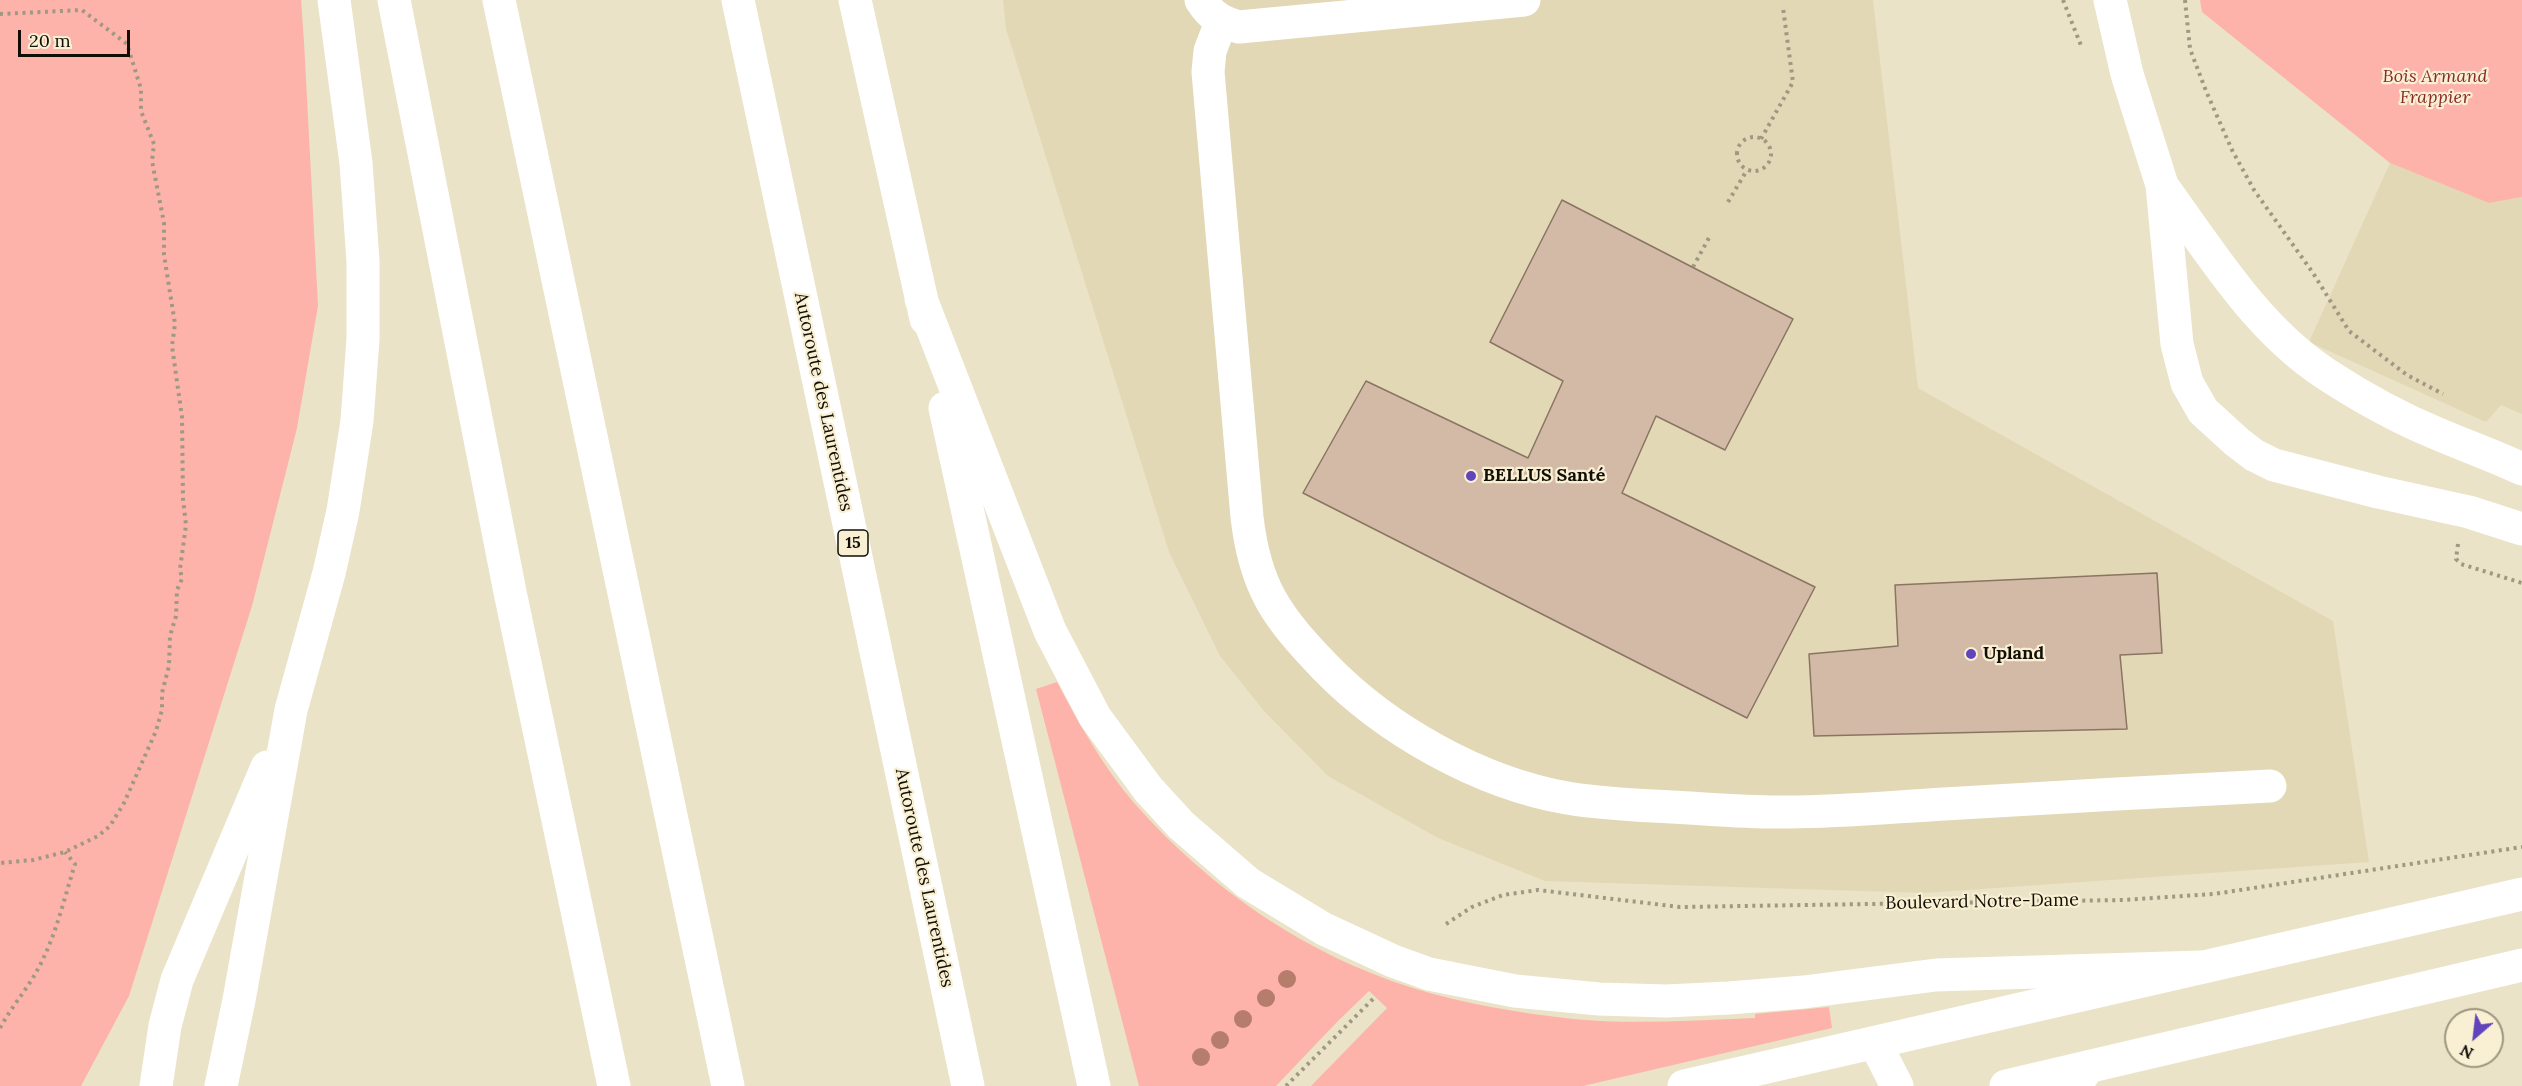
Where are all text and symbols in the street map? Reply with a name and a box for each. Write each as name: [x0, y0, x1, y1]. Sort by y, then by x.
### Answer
scale bar: [21, 18, 134, 56]
text: 20 m: [29, 29, 71, 52]
park label: Bois Armand Frappier: [2383, 66, 2487, 109]
street label: Autoroute des Laurentides: [789, 291, 857, 513]
place label: BELLUS Santé: [1483, 465, 1605, 487]
marker: BELLUS Santé: [1464, 469, 1478, 483]
road number: 15: [838, 530, 868, 556]
place label: Upland: [1983, 643, 2044, 665]
marker: Upland: [1964, 647, 1978, 661]
street label: Autoroute des Laurentides: [890, 767, 958, 989]
street label: Boulevard Notre-Dame: [1885, 890, 2079, 914]
north arrow: [2444, 1008, 2504, 1068]
text: N: [2456, 1040, 2477, 1064]

